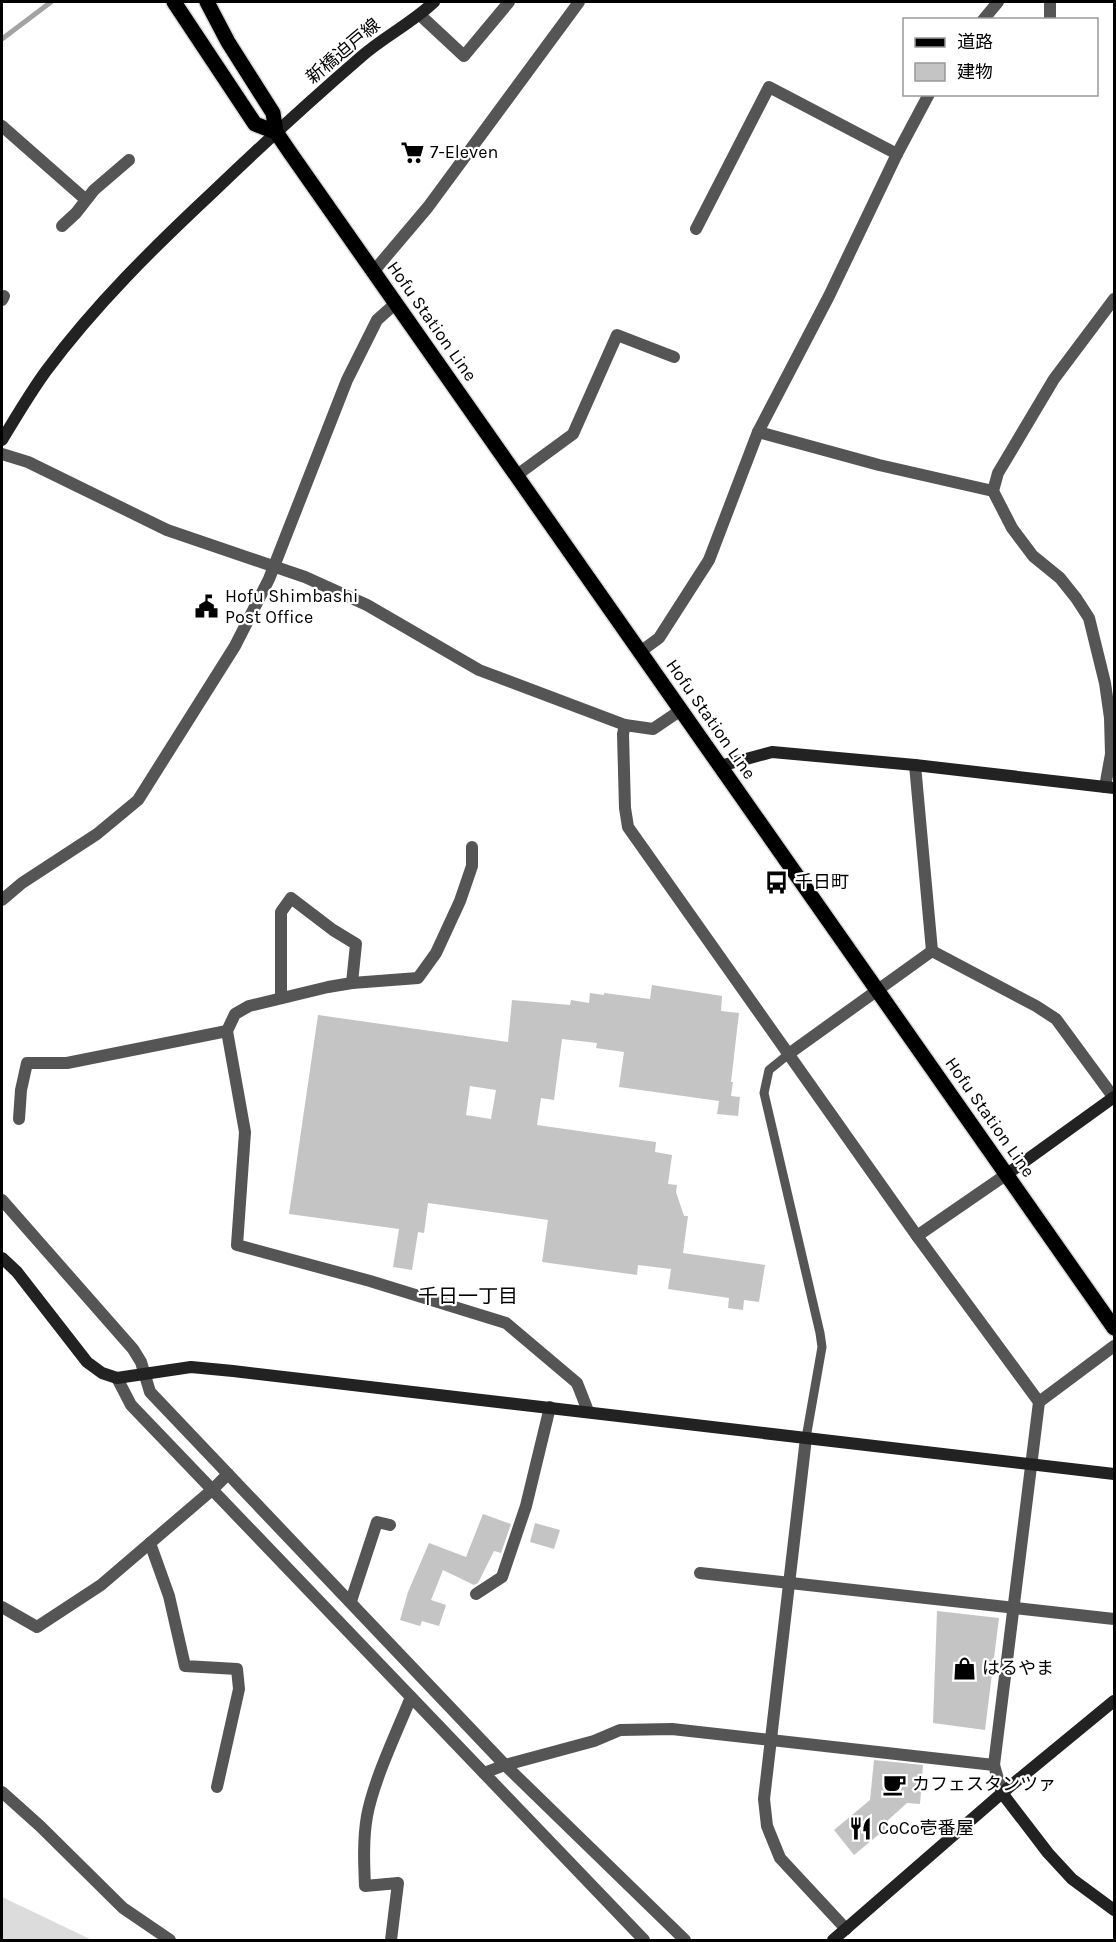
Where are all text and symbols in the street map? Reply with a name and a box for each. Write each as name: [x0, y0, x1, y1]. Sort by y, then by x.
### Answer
street label: 新橋迫戸線: [301, 14, 385, 88]
legend: [903, 18, 1098, 96]
text: 道路: [957, 31, 993, 53]
text: 建物: [957, 61, 993, 83]
supermarket icon: 7-Eleven: [399, 139, 425, 165]
place label: 7-Eleven: [430, 141, 498, 163]
street label: Hofu Station Line: [382, 257, 482, 385]
place label: Hofu Shimbashi Post Office: [225, 585, 358, 628]
public building icon: Hofu Shimbashi Post Office: [194, 593, 220, 619]
street label: Hofu Station Line: [661, 655, 761, 783]
bus stop icon: 千日町: [764, 869, 790, 895]
place label: 千日町: [795, 871, 849, 893]
street label: Hofu Station Line: [940, 1053, 1040, 1181]
district label: 千日一丁目: [418, 1285, 518, 1308]
shop icon: はるやま: [951, 1655, 977, 1681]
place label: はるやま: [982, 1657, 1054, 1679]
cafe icon: カフェスタンツァ: [881, 1771, 907, 1797]
place label: カフェスタンツァ: [912, 1773, 1056, 1795]
restaurant icon: CoCo壱番屋: [847, 1815, 873, 1841]
place label: CoCo壱番屋: [878, 1817, 974, 1839]

